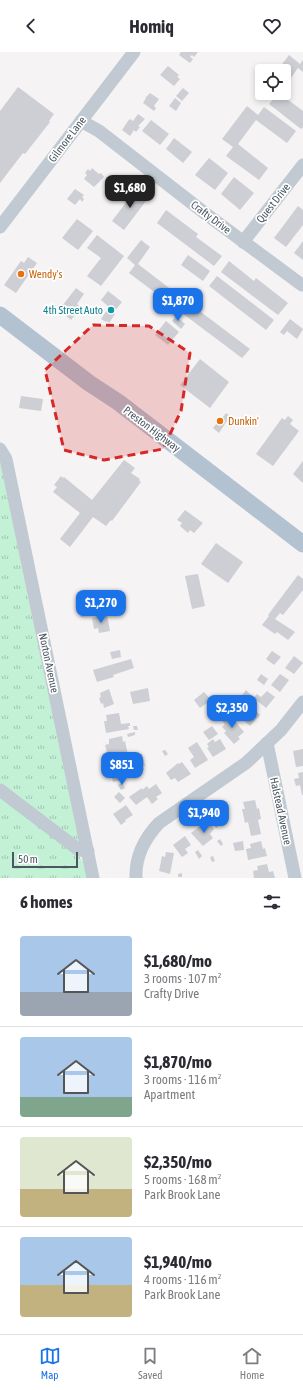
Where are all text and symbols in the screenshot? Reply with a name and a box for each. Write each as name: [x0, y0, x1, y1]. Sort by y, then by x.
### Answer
icon: back: [20, 15, 42, 37]
icon: heart: [261, 15, 283, 37]
text: Homiq: [129, 16, 174, 37]
map controls: [255, 64, 291, 100]
button: locate: [255, 64, 291, 100]
street label: Gilmore Lane: [46, 114, 88, 164]
pin: $1,680: [97, 175, 163, 209]
text: $1,680: [114, 180, 146, 195]
street label: Quest Drive: [254, 181, 292, 225]
street label: Crafty Drive: [189, 198, 233, 236]
place label: Wendy's: [29, 268, 63, 280]
marker: Wendy's: [16, 269, 26, 279]
pin: $1,870: [145, 288, 211, 322]
text: $1,870: [162, 293, 194, 308]
place label: 4th Street Auto: [43, 304, 103, 316]
marker: 4th Street Auto: [106, 305, 116, 315]
street label: Preston Highway: [121, 404, 183, 454]
place label: Dunkin': [228, 415, 259, 427]
marker: Dunkin': [215, 416, 225, 426]
pin: $1,270: [68, 590, 134, 624]
text: $1,270: [85, 595, 117, 610]
street label: Norton Avenue: [37, 632, 61, 694]
pin: $2,350: [199, 695, 265, 729]
text: $2,350: [216, 700, 248, 715]
pin: $851: [98, 752, 146, 786]
text: $851: [110, 757, 134, 772]
street label: Halstead Avenue: [268, 776, 294, 846]
pin: $1,940: [171, 800, 237, 834]
text: $1,940: [188, 805, 220, 820]
scale bar: [12, 850, 78, 869]
text: 50 m: [18, 853, 38, 865]
icon: filters: [261, 891, 283, 913]
text: 6 homes: [20, 892, 73, 912]
text: $1,680/mo: [144, 951, 212, 971]
icon: home: [52, 952, 100, 1000]
text: 3 rooms · 107 m²: [144, 971, 221, 986]
text: Crafty Drive: [144, 986, 199, 1001]
text: $1,870/mo: [144, 1052, 212, 1072]
icon: home: [52, 1053, 100, 1101]
text: 3 rooms · 116 m²: [144, 1072, 221, 1087]
text: Apartment: [144, 1087, 195, 1102]
text: $2,350/mo: [144, 1152, 212, 1172]
icon: home: [52, 1153, 100, 1201]
text: 5 rooms · 168 m²: [144, 1172, 221, 1187]
text: Park Brook Lane: [144, 1187, 221, 1202]
text: $1,940/mo: [144, 1252, 212, 1272]
icon: home: [52, 1253, 100, 1301]
text: 4 rooms · 116 m²: [144, 1272, 221, 1287]
text: Park Brook Lane: [144, 1287, 221, 1302]
tab: Map: [39, 1345, 61, 1381]
tab: Saved: [138, 1345, 162, 1381]
tab: Home: [240, 1345, 264, 1381]

